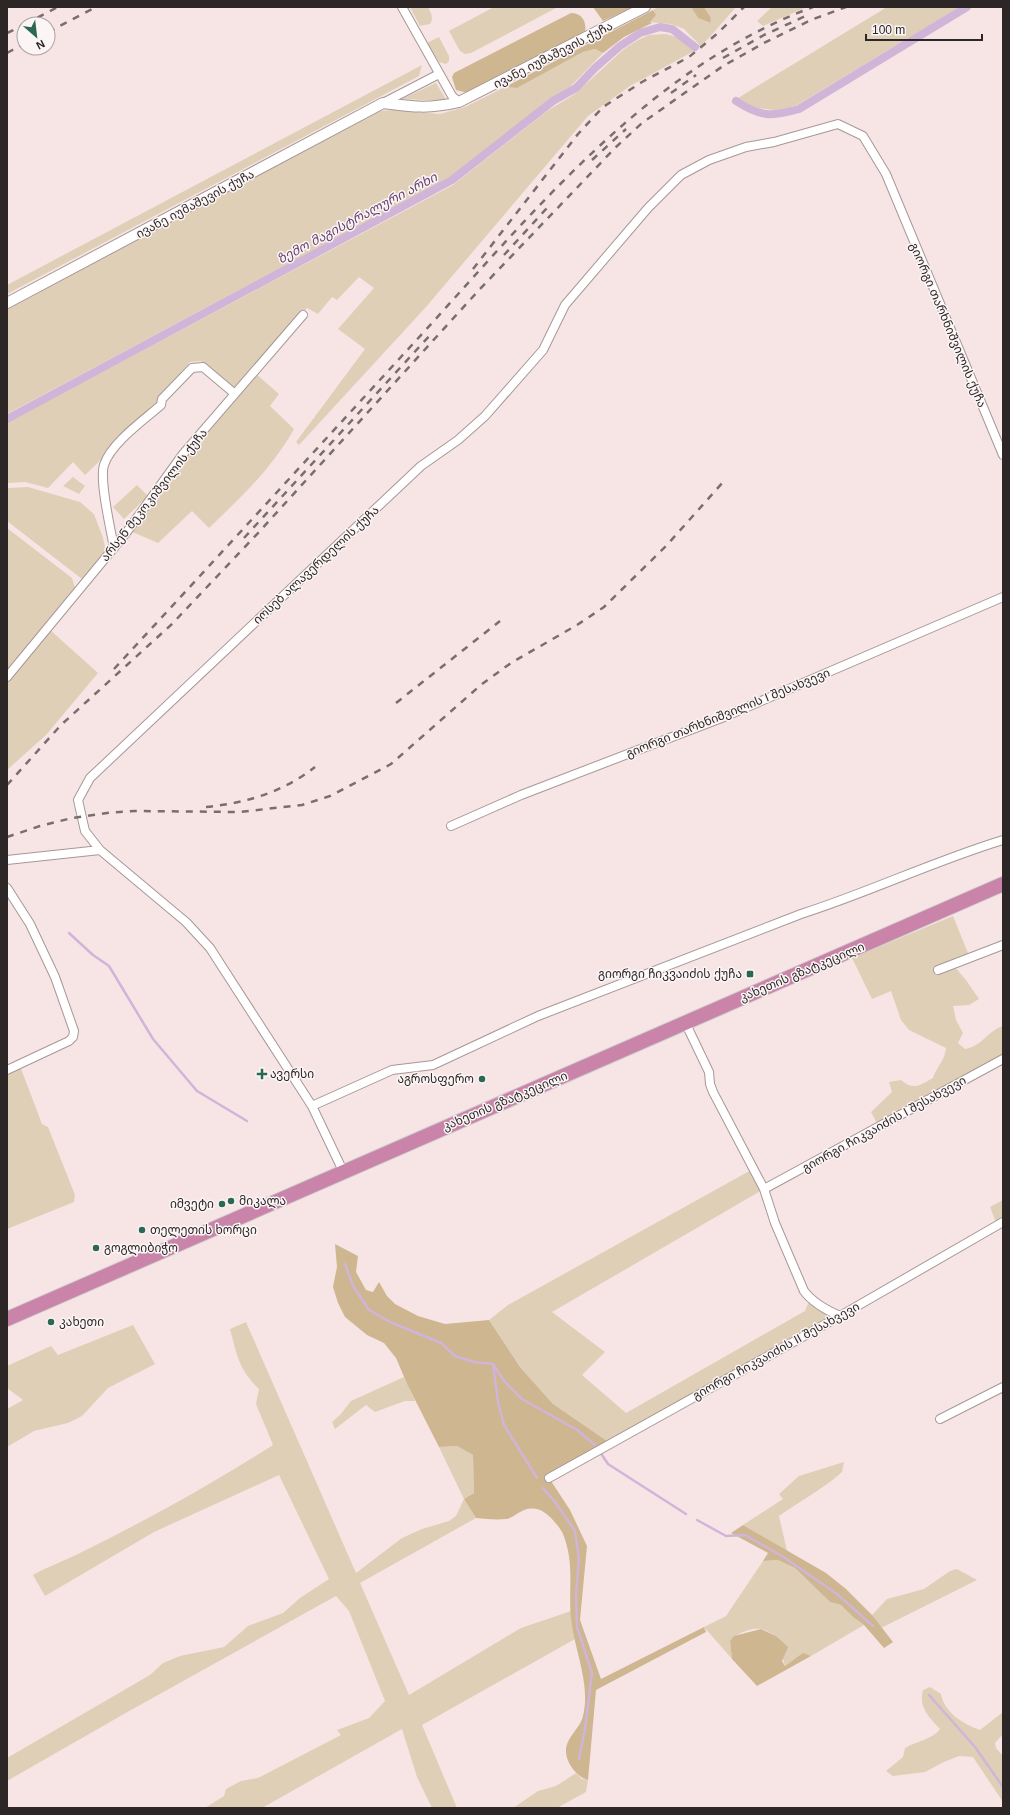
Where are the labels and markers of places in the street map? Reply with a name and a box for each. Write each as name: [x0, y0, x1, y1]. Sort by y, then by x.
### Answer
place label: გიორგი ჩიკვაიძის ქუჩა: [598, 967, 742, 981]
marker: გიორგი ჩიკვაიძის ქუჩა: [745, 969, 755, 979]
place label: ავერსი: [270, 1067, 314, 1081]
marker: ავერსი: [257, 1069, 267, 1079]
place label: აგროსფერო: [398, 1072, 474, 1086]
marker: აგროსფერო: [477, 1074, 487, 1084]
place label: მიკალა: [239, 1194, 286, 1209]
marker: მიკალა: [226, 1196, 236, 1206]
place label: იმვეტი: [170, 1197, 214, 1211]
marker: იმვეტი: [217, 1199, 227, 1209]
place label: თელეთის ხორცი: [150, 1223, 257, 1238]
marker: თელეთის ხორცი: [137, 1225, 147, 1235]
place label: გოგლიბიჭო: [104, 1241, 178, 1256]
marker: გოგლიბიჭო: [91, 1243, 101, 1253]
place label: კახეთი: [59, 1315, 104, 1329]
marker: კახეთი: [46, 1317, 56, 1327]

